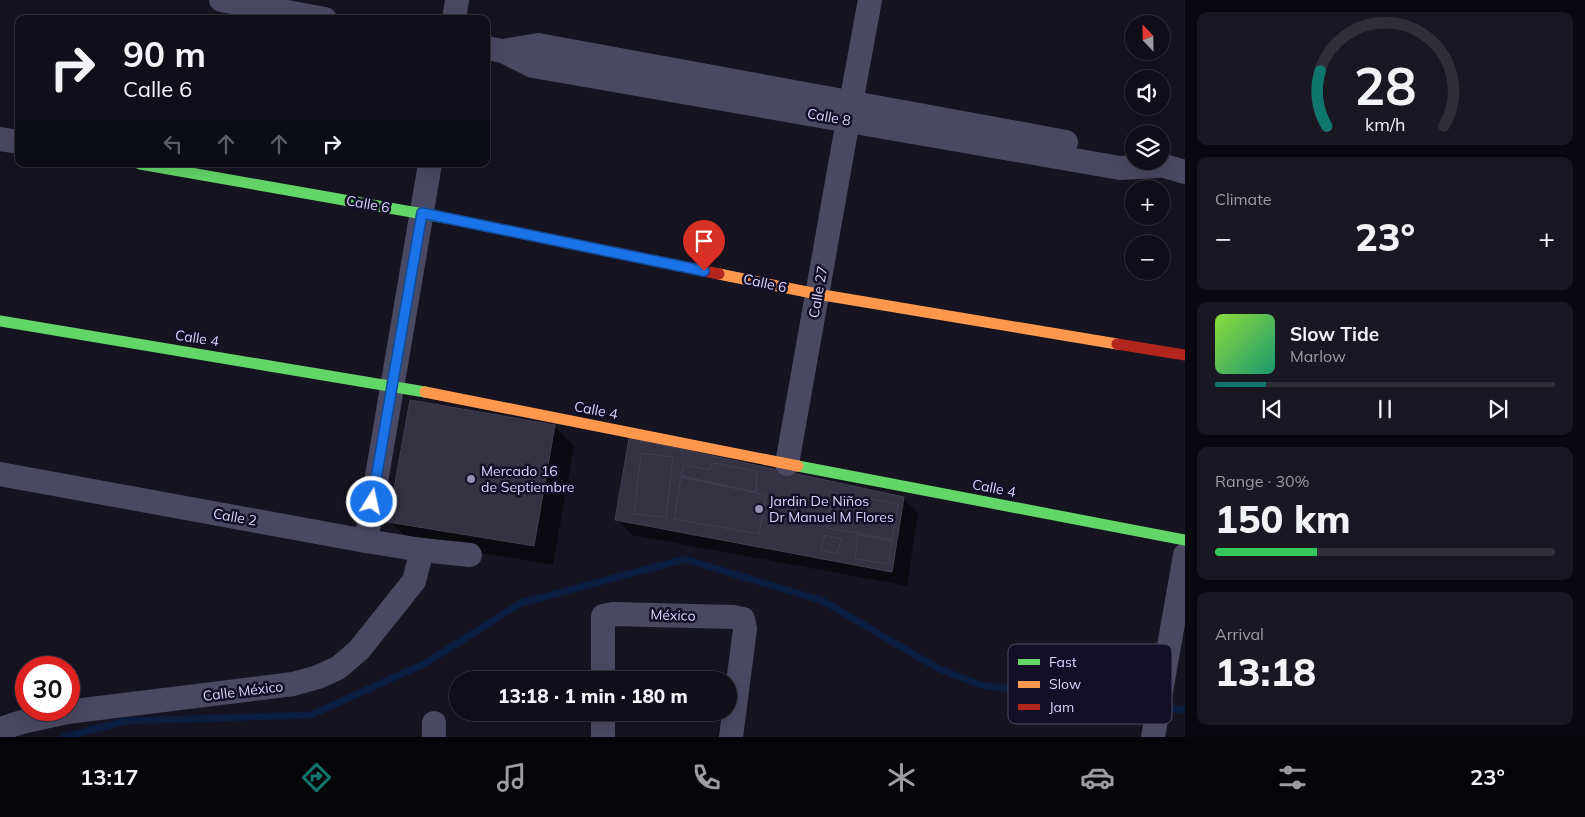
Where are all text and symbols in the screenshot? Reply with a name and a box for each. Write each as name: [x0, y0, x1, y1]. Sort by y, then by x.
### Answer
north arrow: [1125, 15, 1170, 60]
map controls: [1125, 15, 1170, 280]
text: 90 m: [123, 32, 206, 76]
icon: right: [40, 35, 105, 100]
text: 28: [1354, 53, 1416, 118]
button: sound: [1125, 70, 1170, 115]
text: Calle 6: [123, 75, 192, 103]
street label: Calle 8: [806, 104, 852, 130]
text: km/h: [1365, 113, 1405, 135]
button: layers: [1125, 125, 1170, 170]
icon: left: [159, 130, 187, 158]
icon: ahead: [212, 130, 240, 158]
icon: ahead: [265, 130, 293, 158]
icon: right: [318, 130, 346, 158]
button: +: [1125, 180, 1170, 225]
text: Climate: [1215, 189, 1271, 209]
street label: Calle 6: [345, 191, 391, 217]
text: 23°: [1355, 213, 1415, 261]
pin: [683, 220, 725, 271]
text: −: [1215, 220, 1232, 255]
text: +: [1538, 220, 1555, 255]
icon: arrive: [690, 227, 718, 255]
button: −: [1125, 235, 1170, 280]
street label: Calle 27: [805, 265, 831, 319]
street label: Calle 6: [742, 270, 788, 296]
text: Slow Tide: [1290, 322, 1379, 346]
street label: Calle 4: [174, 326, 221, 350]
text: Marlow: [1290, 346, 1346, 366]
icon: previous: [1258, 395, 1286, 423]
icon: pause: [1371, 395, 1399, 423]
icon: next: [1484, 395, 1512, 423]
street label: Calle 4: [573, 397, 620, 423]
place label: Mercado 16 de Septiembre: [481, 462, 575, 496]
text: Range · 30%: [1215, 471, 1310, 491]
marker: Mercado 16 de Septiembre: [465, 473, 477, 485]
position arrow: [345, 475, 397, 527]
street label: Calle 4: [971, 475, 1018, 501]
place label: Jardin De Niños Dr Manuel M Flores: [769, 492, 894, 526]
text: 150 km: [1215, 495, 1351, 543]
marker: Jardin De Niños Dr Manuel M Flores: [753, 503, 765, 515]
street label: Calle 2: [212, 504, 258, 530]
street label: México: [650, 605, 696, 625]
text: Arrival: [1215, 624, 1264, 644]
legend: [1008, 644, 1172, 724]
text: 13:18: [1215, 648, 1316, 696]
text: Fast: [1049, 653, 1077, 671]
speed limit sign: 30: [15, 656, 80, 721]
text: Slow: [1049, 675, 1081, 693]
street label: Calle México: [202, 677, 284, 705]
text: 13:18 · 1 min · 180 m: [498, 684, 688, 708]
text: Jam: [1049, 698, 1074, 716]
icon: directions: [299, 760, 334, 795]
icon: music: [494, 760, 529, 795]
icon: phone: [689, 760, 724, 795]
icon: climate: [884, 760, 919, 795]
icon: car: [1080, 760, 1115, 795]
icon: filters: [1275, 760, 1310, 795]
text: 13:17: [80, 763, 138, 791]
text: 23°: [1470, 763, 1505, 791]

